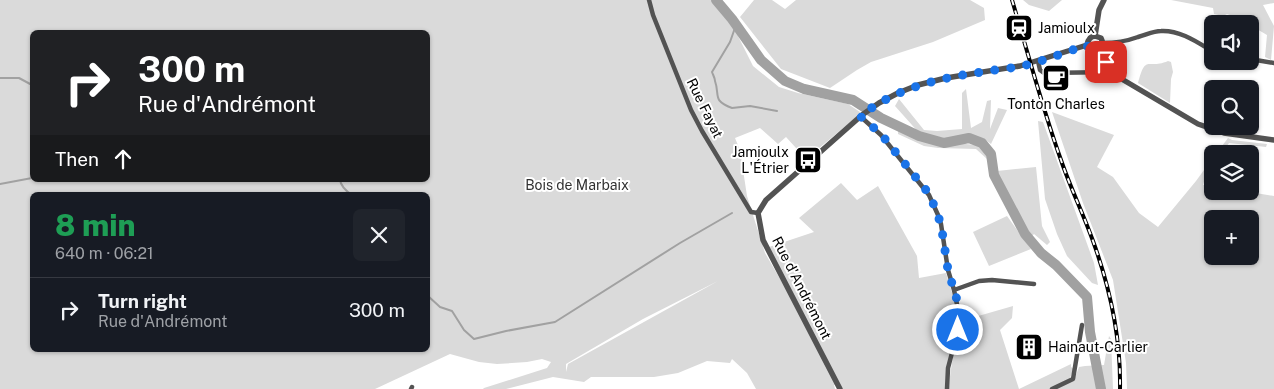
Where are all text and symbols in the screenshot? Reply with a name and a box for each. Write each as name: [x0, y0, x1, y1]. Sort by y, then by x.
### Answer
station icon: Jamioulx: [1004, 13, 1034, 43]
map controls: [1204, 15, 1259, 265]
button: sound: [1204, 15, 1259, 70]
place label: Jamioulx: [1038, 20, 1095, 36]
pin: [1085, 41, 1127, 83]
icon: arrive: [1092, 48, 1120, 76]
text: 300 m: [138, 49, 245, 90]
icon: right: [55, 50, 120, 115]
cafe icon: Tonton Charles: [1041, 63, 1071, 93]
street label: Rue Fayat: [684, 75, 726, 141]
button: search: [1204, 80, 1259, 135]
text: Rue d'Andrémont: [138, 91, 316, 117]
place label: Tonton Charles: [1007, 96, 1105, 112]
place label: Jamioulx L'Étrier: [732, 144, 789, 176]
icon: ahead: [109, 145, 137, 173]
bus stop icon: Jamioulx L'Étrier: [793, 145, 823, 175]
button: layers: [1204, 145, 1259, 200]
text: Then: [55, 148, 99, 170]
park label: Bois de Marbaix: [525, 177, 629, 193]
text: 8 min: [55, 207, 136, 243]
button: close: [353, 209, 405, 261]
button: +: [1204, 210, 1259, 265]
street label: Rue d'Andrémont: [769, 234, 835, 342]
text: 640 m · 06:21: [55, 244, 153, 263]
text: Turn right: [98, 290, 187, 312]
icon: right: [55, 296, 83, 324]
text: 300 m: [349, 299, 405, 321]
position arrow: [931, 303, 983, 355]
text: Rue d'Andrémont: [98, 312, 227, 331]
building icon: Hainaut-Carlier: [1014, 332, 1044, 362]
place label: Hainaut-Carlier: [1048, 339, 1148, 355]

